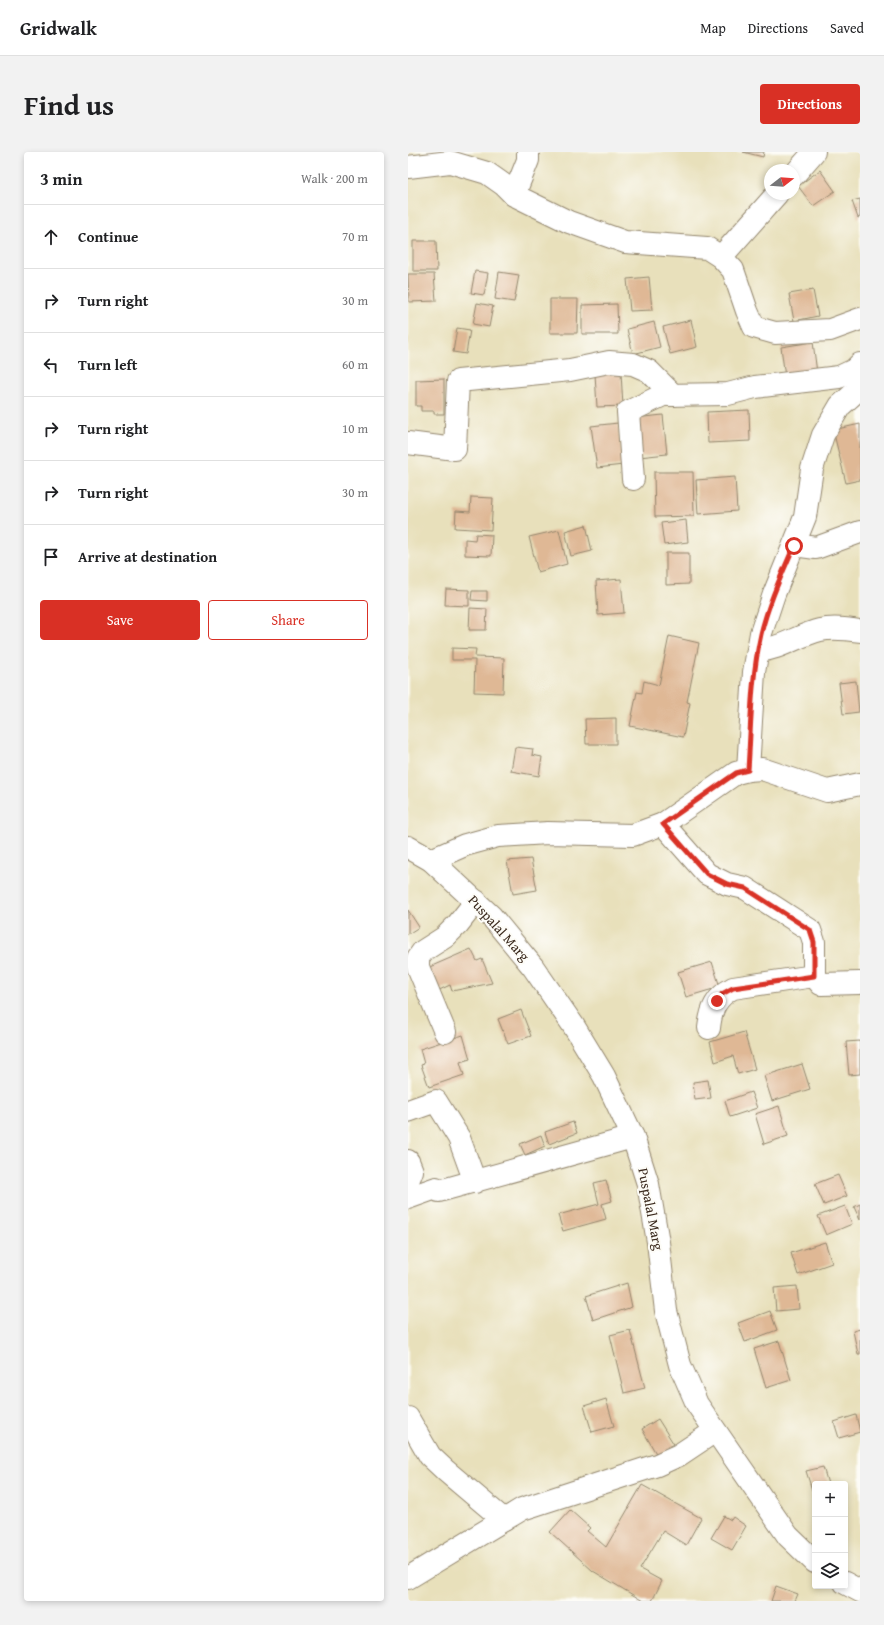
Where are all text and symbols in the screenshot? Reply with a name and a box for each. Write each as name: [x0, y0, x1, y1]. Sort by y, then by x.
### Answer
text: Gridwalk: [20, 14, 97, 42]
text: Map: [700, 18, 726, 38]
text: Directions: [748, 18, 808, 38]
text: Saved: [830, 18, 864, 38]
text: Find us: [24, 84, 114, 125]
button: Directions: [760, 84, 860, 124]
north arrow: [764, 164, 800, 200]
text: 3 min: [40, 166, 82, 191]
text: Walk · 200 m: [301, 169, 368, 188]
icon: ahead: [40, 226, 62, 248]
text: Continue: [78, 226, 139, 247]
text: 70 m: [342, 227, 368, 246]
icon: right: [40, 290, 62, 312]
text: Turn right: [78, 290, 149, 311]
text: 30 m: [342, 291, 368, 310]
icon: left: [40, 354, 62, 376]
text: Turn left: [78, 354, 137, 375]
text: 60 m: [342, 355, 368, 374]
icon: right: [40, 418, 62, 440]
text: Turn right: [78, 418, 149, 439]
text: 10 m: [342, 419, 368, 438]
icon: right: [40, 482, 62, 504]
text: Turn right: [78, 482, 149, 503]
text: 30 m: [342, 483, 368, 502]
route start: [785, 537, 803, 555]
icon: arrive: [40, 546, 62, 568]
text: Arrive at destination: [78, 546, 217, 567]
button: Save: [40, 600, 200, 640]
button: Share: [208, 600, 368, 640]
street label: Puspalal Marg: [464, 890, 534, 966]
route end: [708, 992, 726, 1010]
street label: Puspalal Marg: [633, 1166, 669, 1252]
map controls: [812, 1481, 848, 1589]
button: +: [812, 1481, 848, 1517]
button: −: [812, 1517, 848, 1553]
button: layers: [812, 1553, 848, 1589]

